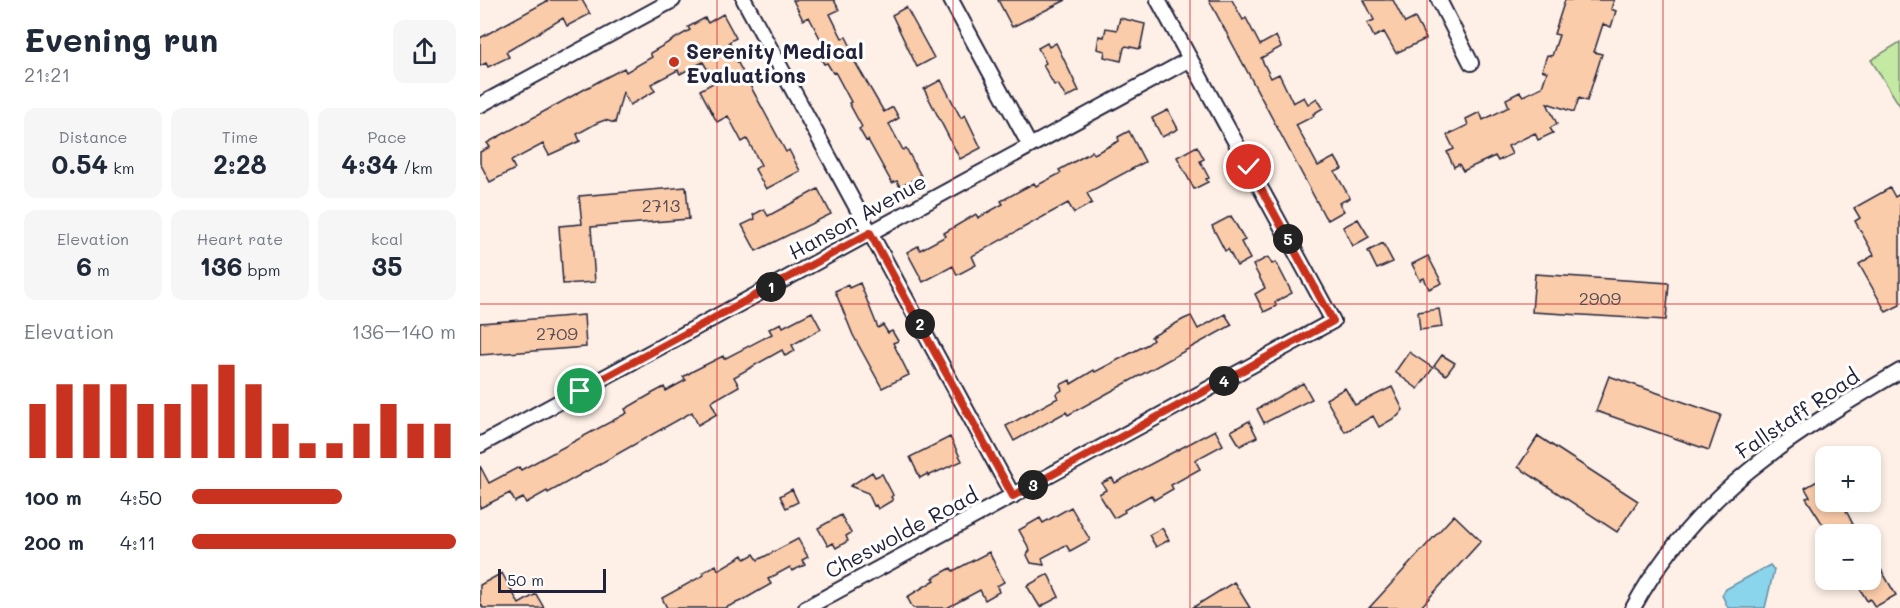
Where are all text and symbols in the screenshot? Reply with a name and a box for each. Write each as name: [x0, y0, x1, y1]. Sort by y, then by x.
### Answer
text: Evening run: [24, 17, 218, 60]
button: share: [393, 20, 456, 83]
place label: Serenity Medical Evaluations: [686, 37, 864, 88]
marker: Serenity Medical Evaluations: [667, 55, 681, 69]
text: 21:21: [24, 61, 70, 87]
text: Distance: [59, 126, 127, 147]
text: Time: [222, 126, 258, 147]
text: Pace: [367, 126, 407, 147]
pin: [1223, 141, 1274, 192]
text: 0.54: [52, 147, 108, 181]
text: 2:28: [213, 147, 267, 181]
text: 4:34: [341, 147, 398, 181]
icon: check: [1232, 150, 1265, 183]
text: km: [108, 157, 134, 178]
text: /km: [398, 157, 433, 178]
street label: Hanson Avenue: [783, 167, 931, 265]
house number: 2713: [642, 193, 680, 217]
pin: 5: [1273, 224, 1303, 254]
text: Elevation: [57, 228, 129, 249]
text: Heart rate: [197, 228, 283, 249]
text: kcal: [371, 228, 403, 249]
text: 5: [1283, 228, 1293, 249]
text: 6: [76, 249, 92, 283]
text: 136: [200, 249, 242, 283]
text: 35: [372, 249, 402, 283]
text: m: [92, 259, 110, 280]
text: bpm: [242, 259, 280, 280]
pin: 1: [756, 272, 786, 302]
text: 1: [767, 276, 775, 297]
house number: 2909: [1579, 286, 1622, 310]
pin: 2: [905, 309, 935, 339]
text: 2: [916, 313, 924, 334]
text: Elevation: [24, 318, 114, 344]
text: 136–140 m: [352, 318, 456, 344]
house number: 2709: [536, 321, 578, 345]
street label: Fallstaff Road: [1730, 362, 1864, 464]
pin: [554, 365, 605, 416]
pin: 4: [1209, 366, 1239, 396]
text: 4: [1219, 370, 1229, 391]
icon: arrive: [563, 374, 596, 407]
map controls: [1815, 446, 1881, 590]
button: +: [1815, 446, 1881, 512]
pin: 3: [1018, 470, 1048, 500]
text: 3: [1028, 474, 1038, 495]
street label: Cheswolde Road: [820, 480, 982, 584]
text: 100 m: [24, 484, 82, 510]
text: 4:50: [120, 484, 162, 510]
button: −: [1815, 524, 1881, 590]
text: 200 m: [24, 529, 84, 555]
text: 4:11: [120, 529, 156, 555]
scale bar: [498, 566, 606, 594]
text: 50 m: [507, 569, 544, 590]

